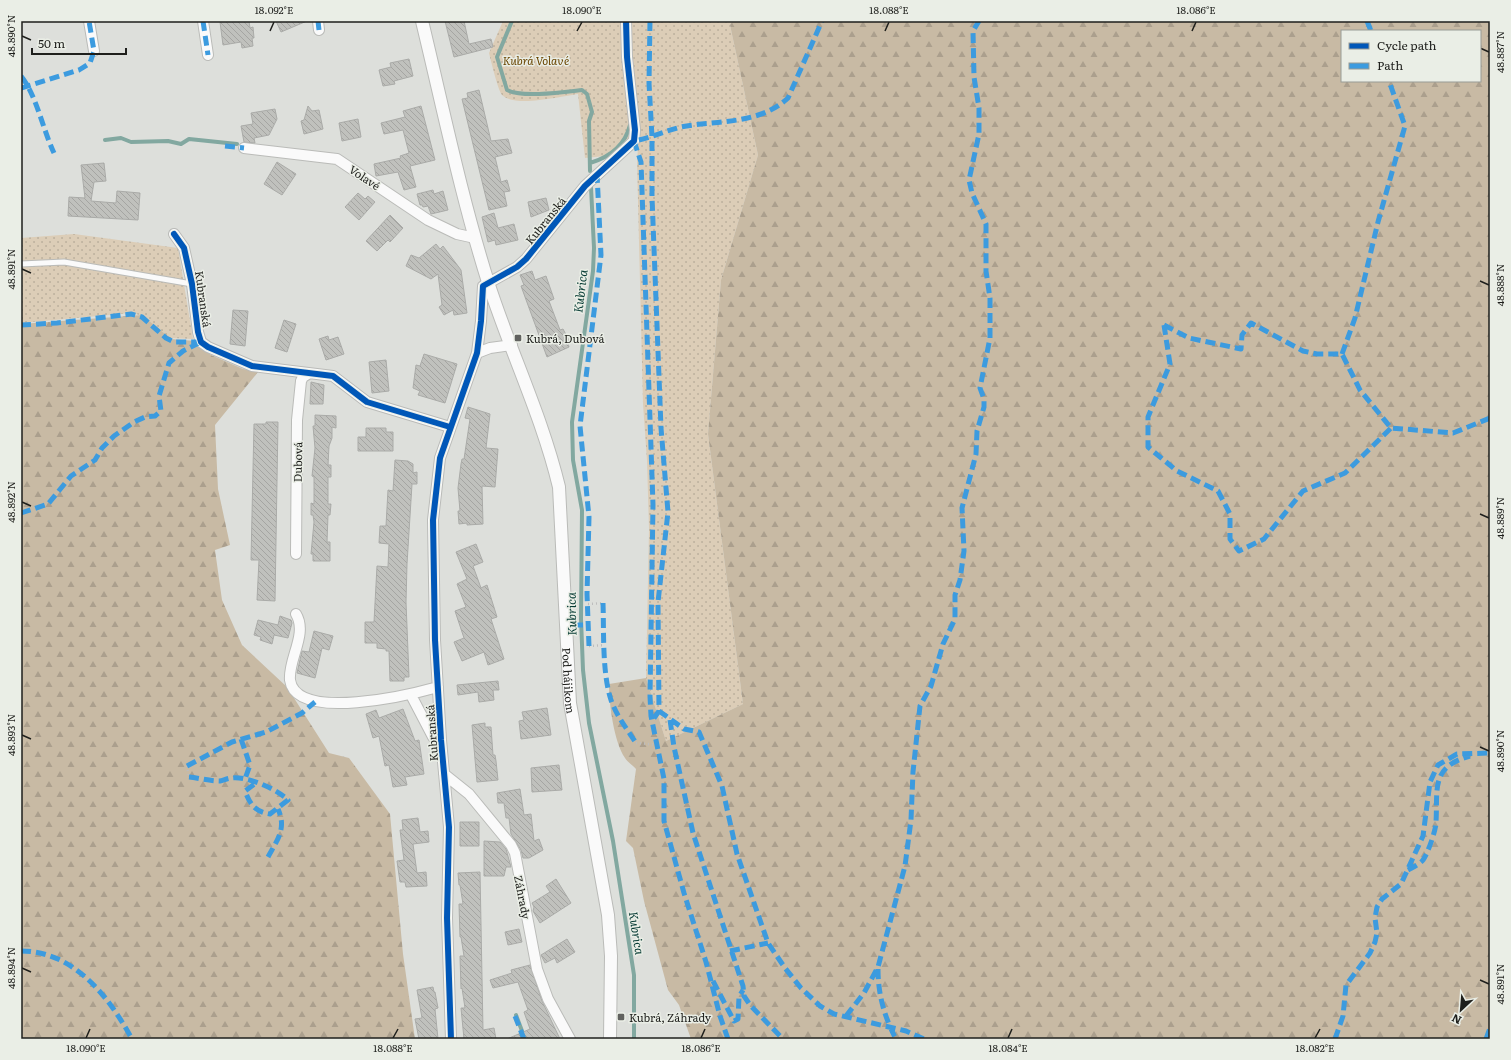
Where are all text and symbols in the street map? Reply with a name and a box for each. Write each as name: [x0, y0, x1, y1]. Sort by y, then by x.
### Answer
text: 18.092°E: [255, 2, 293, 17]
text: 18.090°E: [562, 2, 602, 17]
text: 18.088°E: [869, 2, 909, 17]
text: 18.086°E: [1176, 2, 1216, 17]
text: 48.890°N: [3, 15, 18, 57]
scale bar: [32, 30, 126, 56]
legend: [1341, 30, 1481, 82]
text: 48.887°N: [1492, 31, 1507, 73]
text: 50 m: [38, 34, 65, 52]
text: Cycle path: [1377, 36, 1437, 54]
park label: Kubrá Volavé: [503, 52, 569, 68]
text: Path: [1377, 56, 1403, 74]
street label: Volavé: [346, 161, 384, 193]
street label: Kubranská: [521, 193, 569, 247]
text: 48.891°N: [3, 249, 18, 289]
text: 48.888°N: [1492, 264, 1507, 306]
water label: Kubrica: [568, 268, 592, 314]
street label: Kubranská: [192, 270, 216, 328]
place label: Kubrá, Dubová: [526, 330, 605, 346]
marker: Kubrá, Dubová: [513, 333, 523, 343]
street label: Dubová: [289, 442, 305, 482]
text: 48.892°N: [3, 481, 18, 523]
text: 48.889°N: [1492, 497, 1507, 539]
water label: Kubrica: [562, 592, 580, 636]
street label: Pod hájikom: [559, 647, 580, 715]
street label: Kubranská: [421, 704, 441, 762]
text: 48.893°N: [3, 714, 18, 756]
text: 48.890°N: [1492, 730, 1507, 772]
street label: Záhrady: [511, 874, 535, 921]
water label: Kubrica: [625, 910, 649, 956]
text: 48.894°N: [3, 947, 18, 989]
text: 48.891°N: [1492, 964, 1507, 1004]
north arrow: [1441, 990, 1481, 1030]
place label: Kubrá, Záhrady: [629, 1009, 712, 1025]
text: N: [1449, 1011, 1464, 1029]
marker: Kubrá, Záhrady: [616, 1012, 626, 1022]
text: 18.090°E: [66, 1040, 106, 1055]
text: 18.088°E: [373, 1040, 413, 1055]
text: 18.086°E: [681, 1040, 721, 1055]
text: 18.084°E: [988, 1040, 1028, 1055]
text: 18.082°E: [1296, 1040, 1334, 1055]

